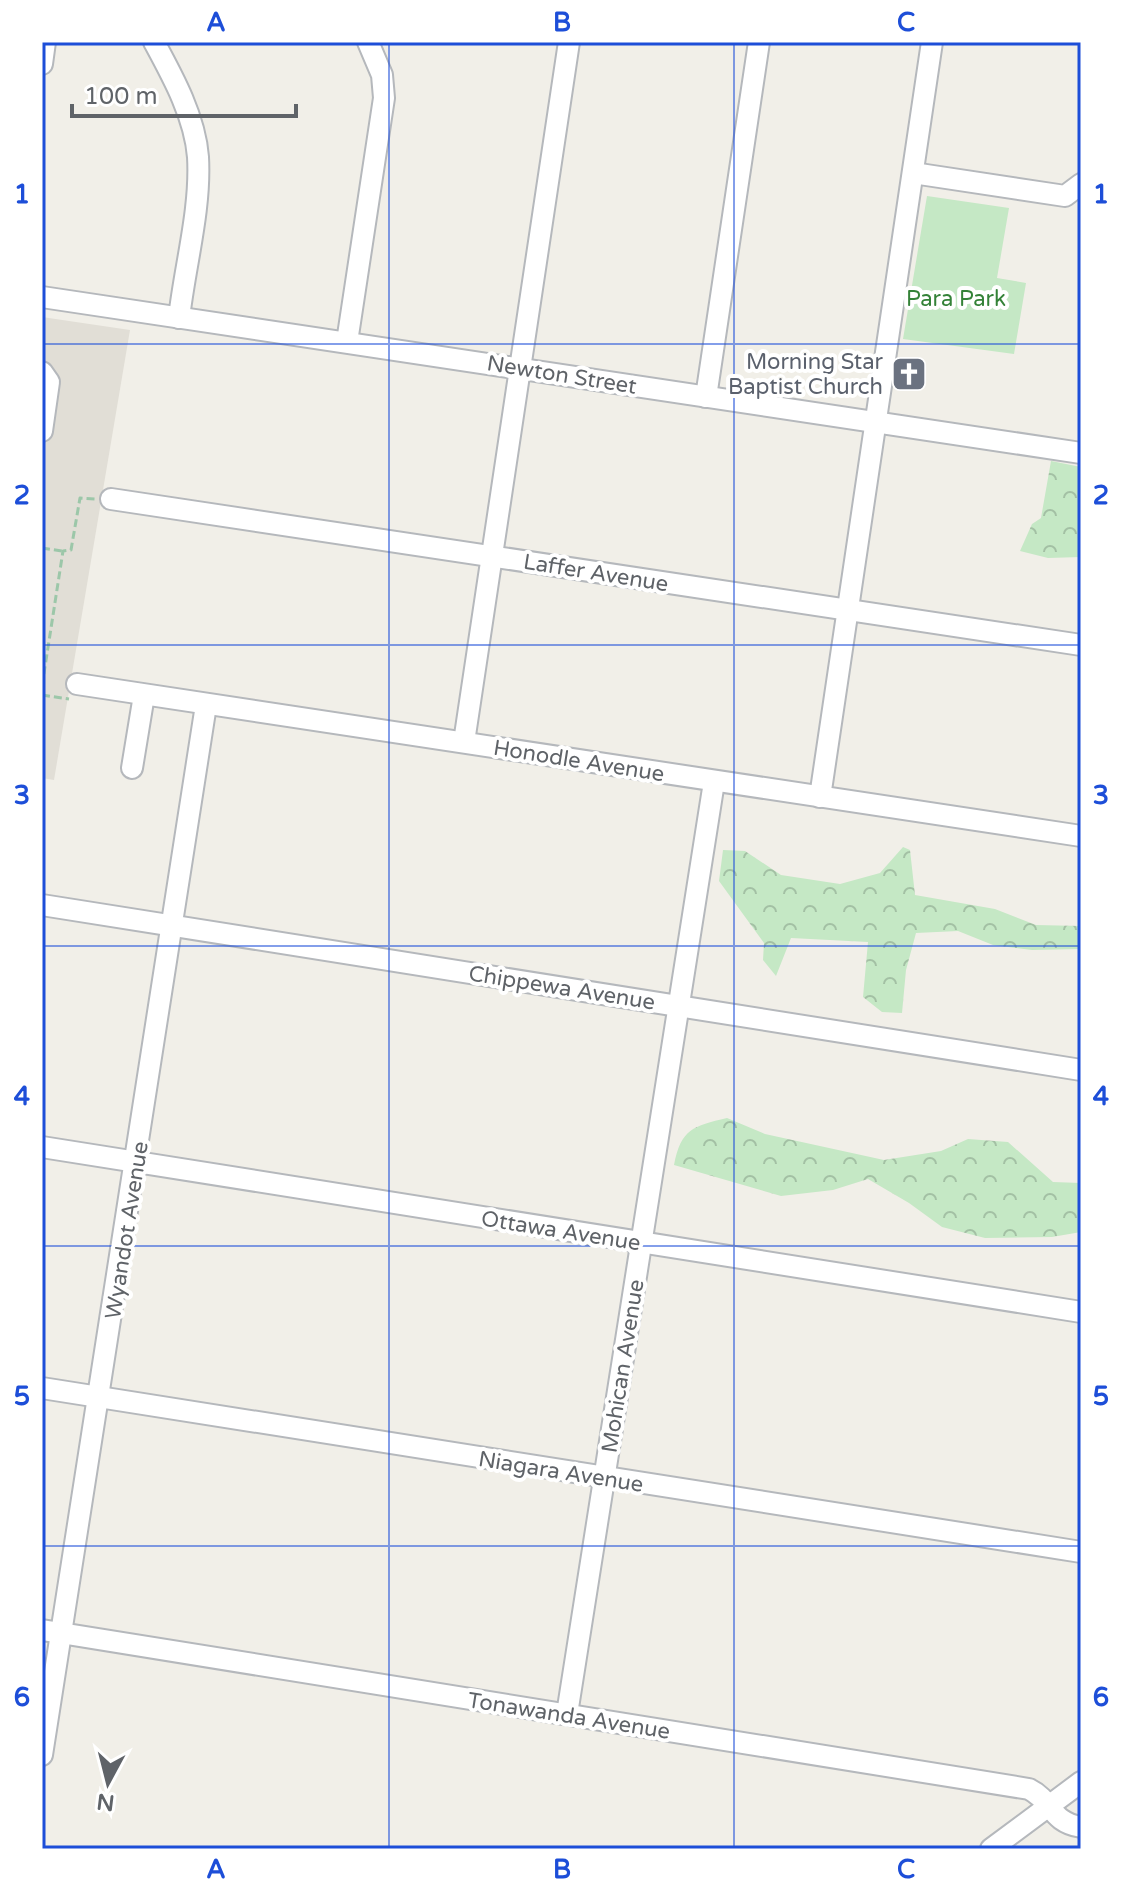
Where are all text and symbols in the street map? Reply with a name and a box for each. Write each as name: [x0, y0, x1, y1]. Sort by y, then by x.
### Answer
text: A: [206, 7, 226, 38]
text: B: [553, 7, 571, 38]
text: C: [897, 7, 915, 38]
scale bar: [72, 68, 296, 118]
text: 100 m: [84, 82, 158, 111]
text: 1: [14, 179, 30, 210]
text: 1: [1093, 179, 1109, 210]
park label: Para Park: [906, 286, 1006, 312]
place label: Morning Star Baptist Church: [728, 349, 884, 400]
street label: Newton Street: [485, 350, 639, 400]
church icon: Morning Star Baptist Church: [890, 355, 928, 393]
text: 2: [14, 480, 30, 511]
text: 2: [1093, 480, 1109, 511]
street label: Laffer Avenue: [521, 549, 670, 597]
street label: Honodle Avenue: [492, 735, 666, 787]
text: 3: [14, 780, 30, 811]
text: 3: [1093, 780, 1109, 811]
street label: Chippewa Avenue: [467, 960, 657, 1016]
text: 4: [14, 1081, 30, 1112]
text: 4: [1093, 1081, 1109, 1112]
street label: Wyandot Avenue: [100, 1139, 154, 1321]
street label: Ottawa Avenue: [479, 1206, 642, 1256]
street label: Mohican Avenue: [596, 1278, 650, 1455]
text: 5: [14, 1381, 30, 1412]
text: 5: [1093, 1381, 1109, 1412]
street label: Niagara Avenue: [476, 1446, 645, 1498]
text: 6: [14, 1682, 30, 1713]
text: 6: [1093, 1682, 1109, 1713]
street label: Tonawanda Avenue: [466, 1687, 672, 1745]
north arrow: [68, 1743, 148, 1823]
text: N: [95, 1788, 116, 1816]
text: A: [206, 1854, 226, 1885]
text: B: [553, 1854, 571, 1885]
text: C: [897, 1854, 915, 1885]

